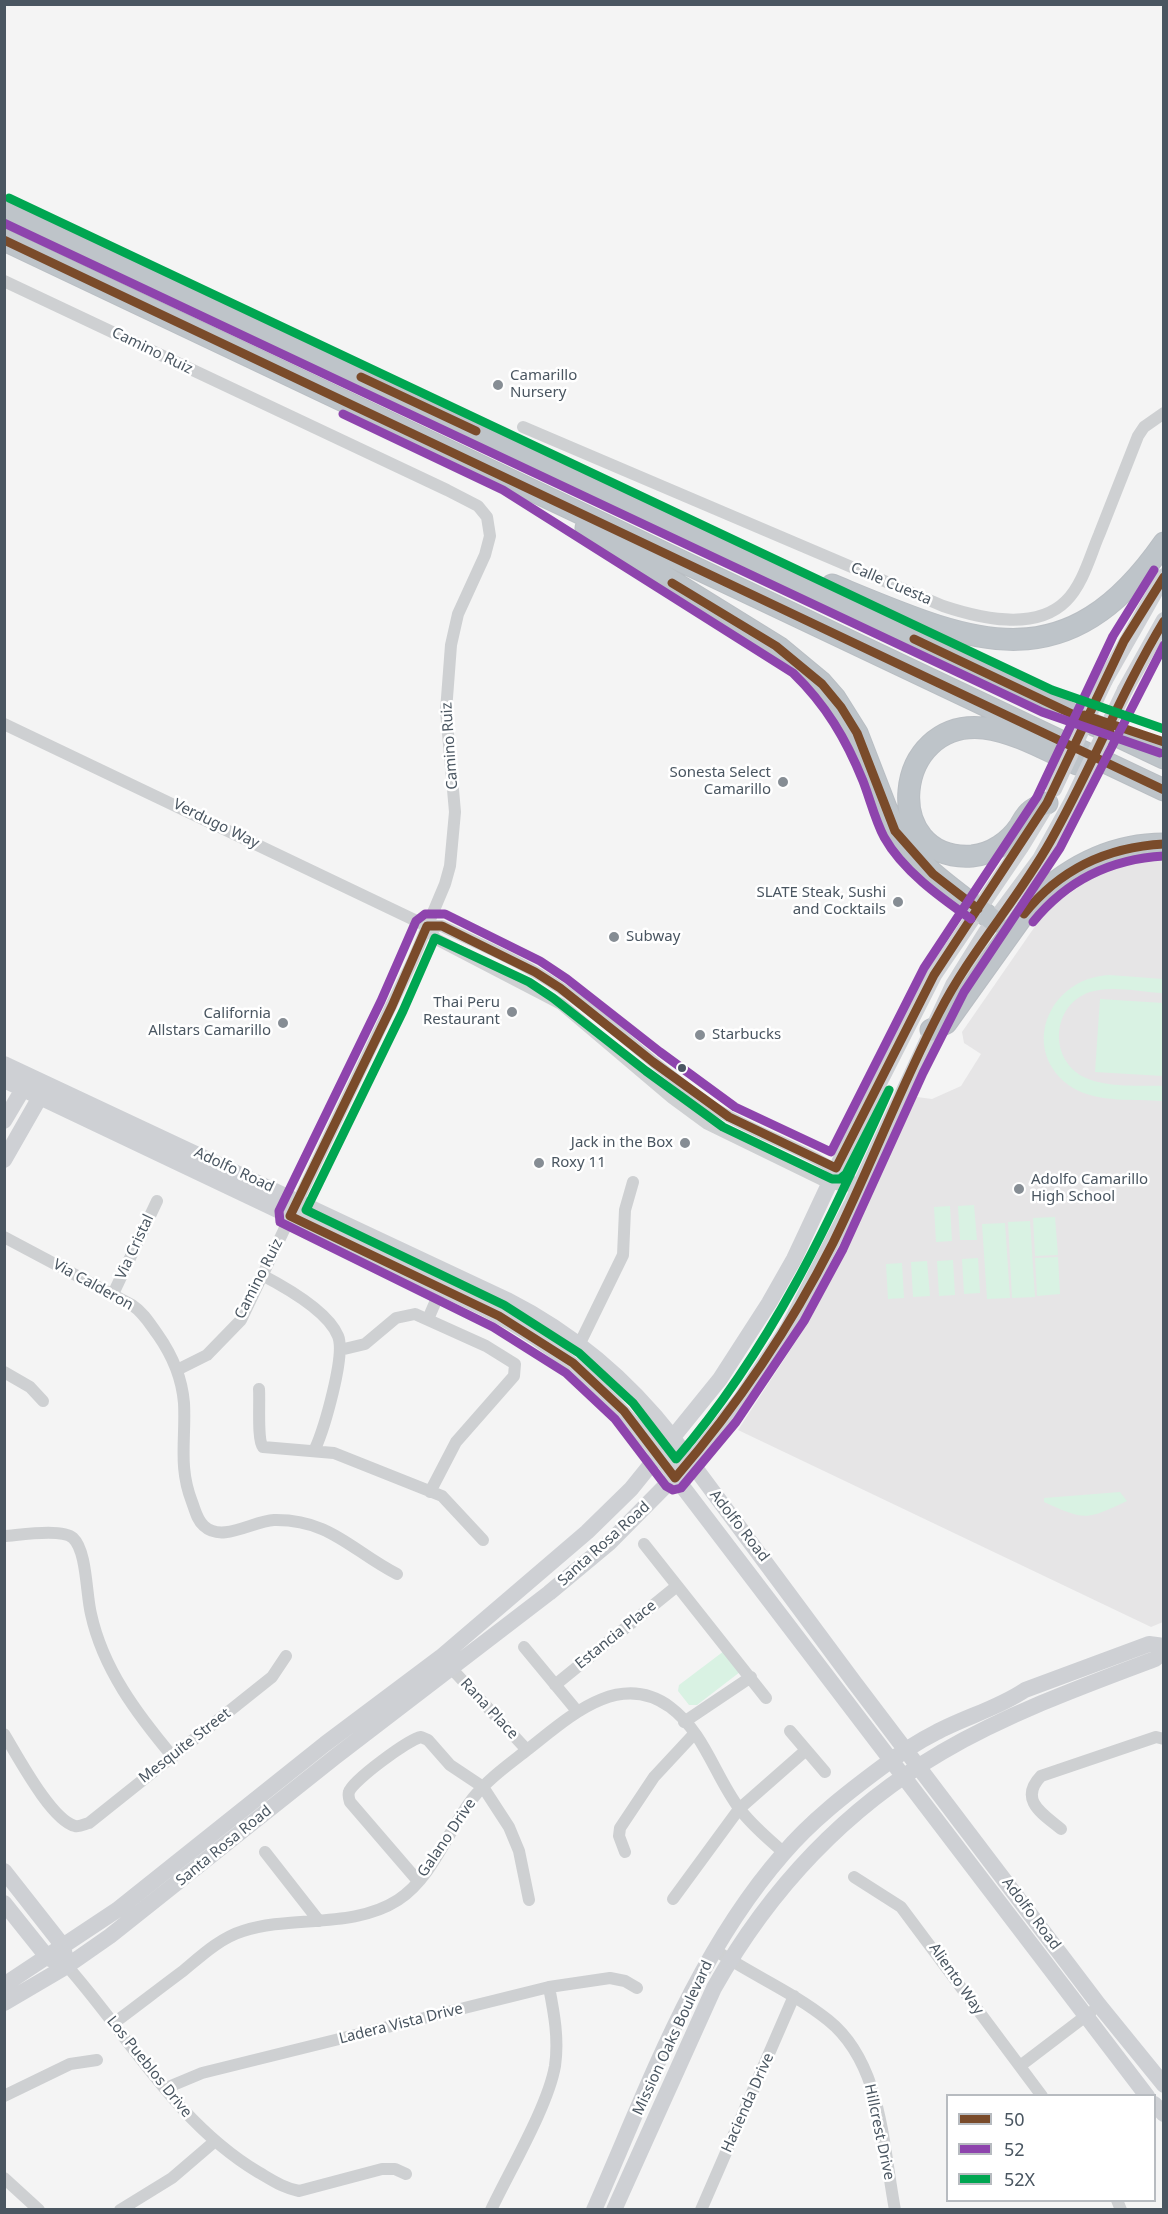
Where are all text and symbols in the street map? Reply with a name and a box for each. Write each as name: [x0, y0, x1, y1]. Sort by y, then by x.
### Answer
street label: Camino Ruiz: [109, 324, 195, 378]
place label: Camarillo Nursery: [510, 367, 577, 402]
marker: Camarillo Nursery: [491, 378, 505, 392]
street label: Calle Cuesta: [848, 559, 934, 609]
street label: Camino Ruiz: [438, 702, 462, 790]
place label: Sonesta Select Camarillo: [669, 764, 771, 799]
marker: Sonesta Select Camarillo: [776, 775, 790, 789]
street label: Verdugo Way: [170, 795, 262, 853]
place label: SLATE Steak, Sushi and Cocktails: [757, 884, 886, 919]
marker: SLATE Steak, Sushi and Cocktails: [891, 895, 905, 909]
place label: Subway: [626, 928, 680, 946]
marker: Subway: [607, 930, 621, 944]
place label: Thai Peru Restaurant: [423, 994, 500, 1029]
place label: California Allstars Camarillo: [148, 1005, 271, 1040]
marker: Thai Peru Restaurant: [505, 1005, 519, 1019]
marker: California Allstars Camarillo: [276, 1016, 290, 1030]
place label: Starbucks: [712, 1026, 781, 1044]
marker: Starbucks: [693, 1028, 707, 1042]
unlabelled marker: [676, 1062, 688, 1074]
place label: Jack in the Box: [571, 1134, 673, 1152]
marker: Jack in the Box: [678, 1136, 692, 1150]
street label: Adolfo Road: [191, 1144, 277, 1196]
place label: Roxy 11: [551, 1154, 606, 1172]
marker: Roxy 11: [532, 1156, 546, 1170]
place label: Adolfo Camarillo High School: [1031, 1171, 1148, 1206]
marker: Adolfo Camarillo High School: [1012, 1182, 1026, 1196]
street label: Via Cristal: [112, 1212, 158, 1282]
street label: Camino Ruiz: [231, 1236, 287, 1322]
street label: Via Calderon: [50, 1256, 136, 1314]
street label: Adolfo Road: [705, 1487, 773, 1565]
street label: Santa Rosa Road: [554, 1498, 654, 1590]
street label: Estancia Place: [572, 1597, 660, 1673]
street label: Rana Place: [456, 1675, 522, 1743]
street label: Mesquite Street: [136, 1705, 234, 1787]
street label: Galano Drive: [414, 1795, 480, 1881]
street label: Santa Rosa Road: [173, 1802, 275, 1890]
street label: Adolfo Road: [998, 1874, 1064, 1954]
street label: Aliento Way: [925, 1940, 987, 2018]
street label: Mission Oaks Boulevard: [629, 1958, 717, 2118]
street label: Ladera Vista Drive: [337, 2000, 465, 2048]
street label: Los Pueblos Drive: [103, 2013, 195, 2121]
street label: Hacienda Drive: [718, 2050, 778, 2156]
street label: Hillcrest Drive: [860, 2082, 898, 2182]
legend: [946, 2094, 1156, 2202]
text: 50: [1004, 2107, 1025, 2131]
text: 52: [1004, 2137, 1025, 2161]
text: 52X: [1004, 2167, 1035, 2191]

